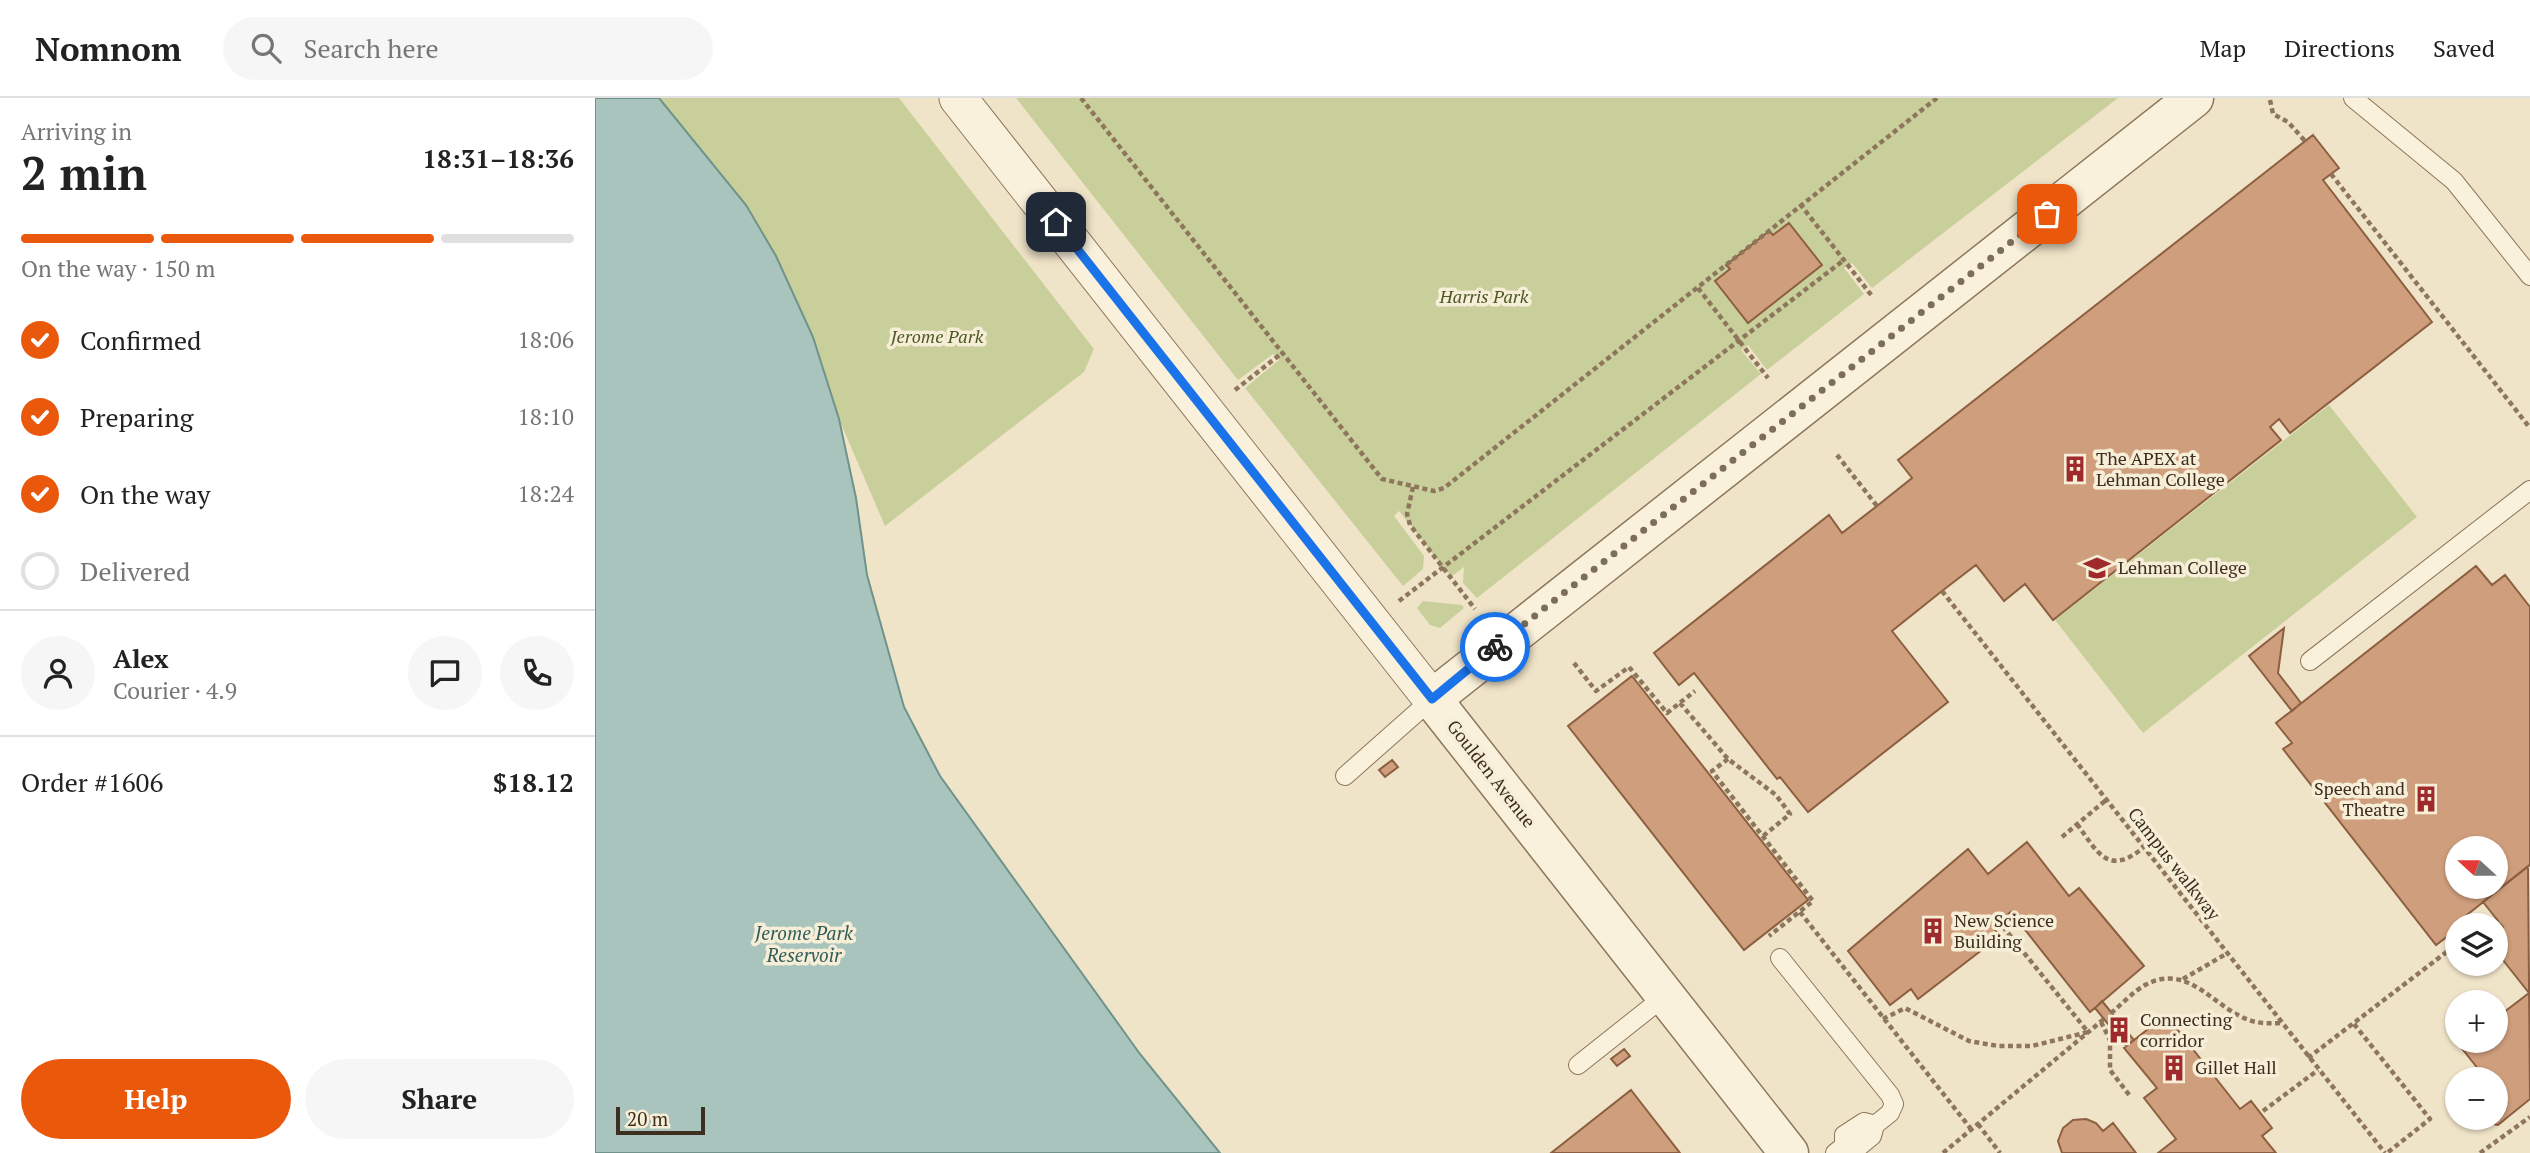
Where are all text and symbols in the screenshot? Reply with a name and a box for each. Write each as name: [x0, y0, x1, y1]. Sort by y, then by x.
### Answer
search box: [223, 17, 713, 80]
text: Nomnom: [35, 27, 181, 70]
icon: search: [247, 29, 285, 67]
text: Search here: [303, 31, 439, 65]
text: Map: [2200, 32, 2246, 64]
text: Directions: [2284, 32, 2395, 64]
text: Saved: [2433, 32, 2495, 64]
text: Arriving in: [21, 116, 132, 147]
text: 18:31–18:36: [422, 141, 574, 175]
text: 2 min: [21, 142, 147, 203]
pin: [2017, 184, 2077, 244]
pin: [1026, 192, 1086, 252]
icon: bag: [2028, 195, 2066, 233]
icon: home: [1037, 203, 1075, 241]
text: On the way · 150 m: [21, 253, 215, 284]
park label: Harris Park: [1439, 284, 1529, 308]
icon: check: [21, 321, 59, 359]
text: Confirmed: [80, 323, 201, 357]
text: 18:06: [517, 324, 574, 355]
park label: Jerome Park: [890, 324, 984, 348]
icon: check: [21, 398, 59, 436]
text: Preparing: [80, 400, 193, 434]
text: 18:10: [517, 401, 574, 432]
place label: The APEX at Lehman College: [2096, 446, 2225, 491]
building icon: The APEX at Lehman College: [2060, 454, 2090, 484]
icon: check: [21, 475, 59, 513]
text: On the way: [80, 477, 211, 511]
text: 18:24: [517, 478, 574, 509]
school or university icon: Lehman College: [2082, 553, 2112, 583]
text: Delivered: [80, 554, 190, 588]
place label: Lehman College: [2118, 555, 2247, 579]
courier: [1460, 612, 1530, 682]
icon: bike: [1476, 628, 1514, 666]
button: person: [21, 636, 95, 710]
button: chat: [408, 636, 482, 710]
button: phone: [500, 636, 574, 710]
text: Alex: [113, 641, 169, 675]
text: Courier · 4.9: [113, 675, 237, 706]
street label: Goulden Avenue: [1442, 714, 1542, 832]
text: Order #1606: [21, 765, 163, 799]
text: $18.12: [493, 765, 574, 799]
place label: Speech and Theatre: [2314, 776, 2405, 821]
building icon: Speech and Theatre: [2411, 784, 2441, 814]
street label: Campus walkway: [2123, 802, 2227, 925]
north arrow: [2445, 836, 2508, 900]
map controls: [2445, 836, 2508, 1130]
place label: New Science Building: [1954, 908, 2054, 953]
button: layers: [2445, 913, 2508, 976]
building icon: New Science Building: [1918, 916, 1948, 946]
water label: Jerome Park Reservoir: [754, 920, 854, 967]
button: +: [2445, 990, 2508, 1053]
place label: Connecting corridor: [2140, 1007, 2233, 1052]
building icon: Connecting corridor: [2104, 1015, 2134, 1045]
building icon: Gillet Hall: [2159, 1053, 2189, 1083]
place label: Gillet Hall: [2195, 1055, 2277, 1079]
button: Help: [21, 1059, 291, 1139]
button: Share: [305, 1059, 574, 1139]
button: −: [2445, 1067, 2508, 1130]
scale bar: [616, 1104, 705, 1136]
text: 20 m: [627, 1106, 668, 1131]

